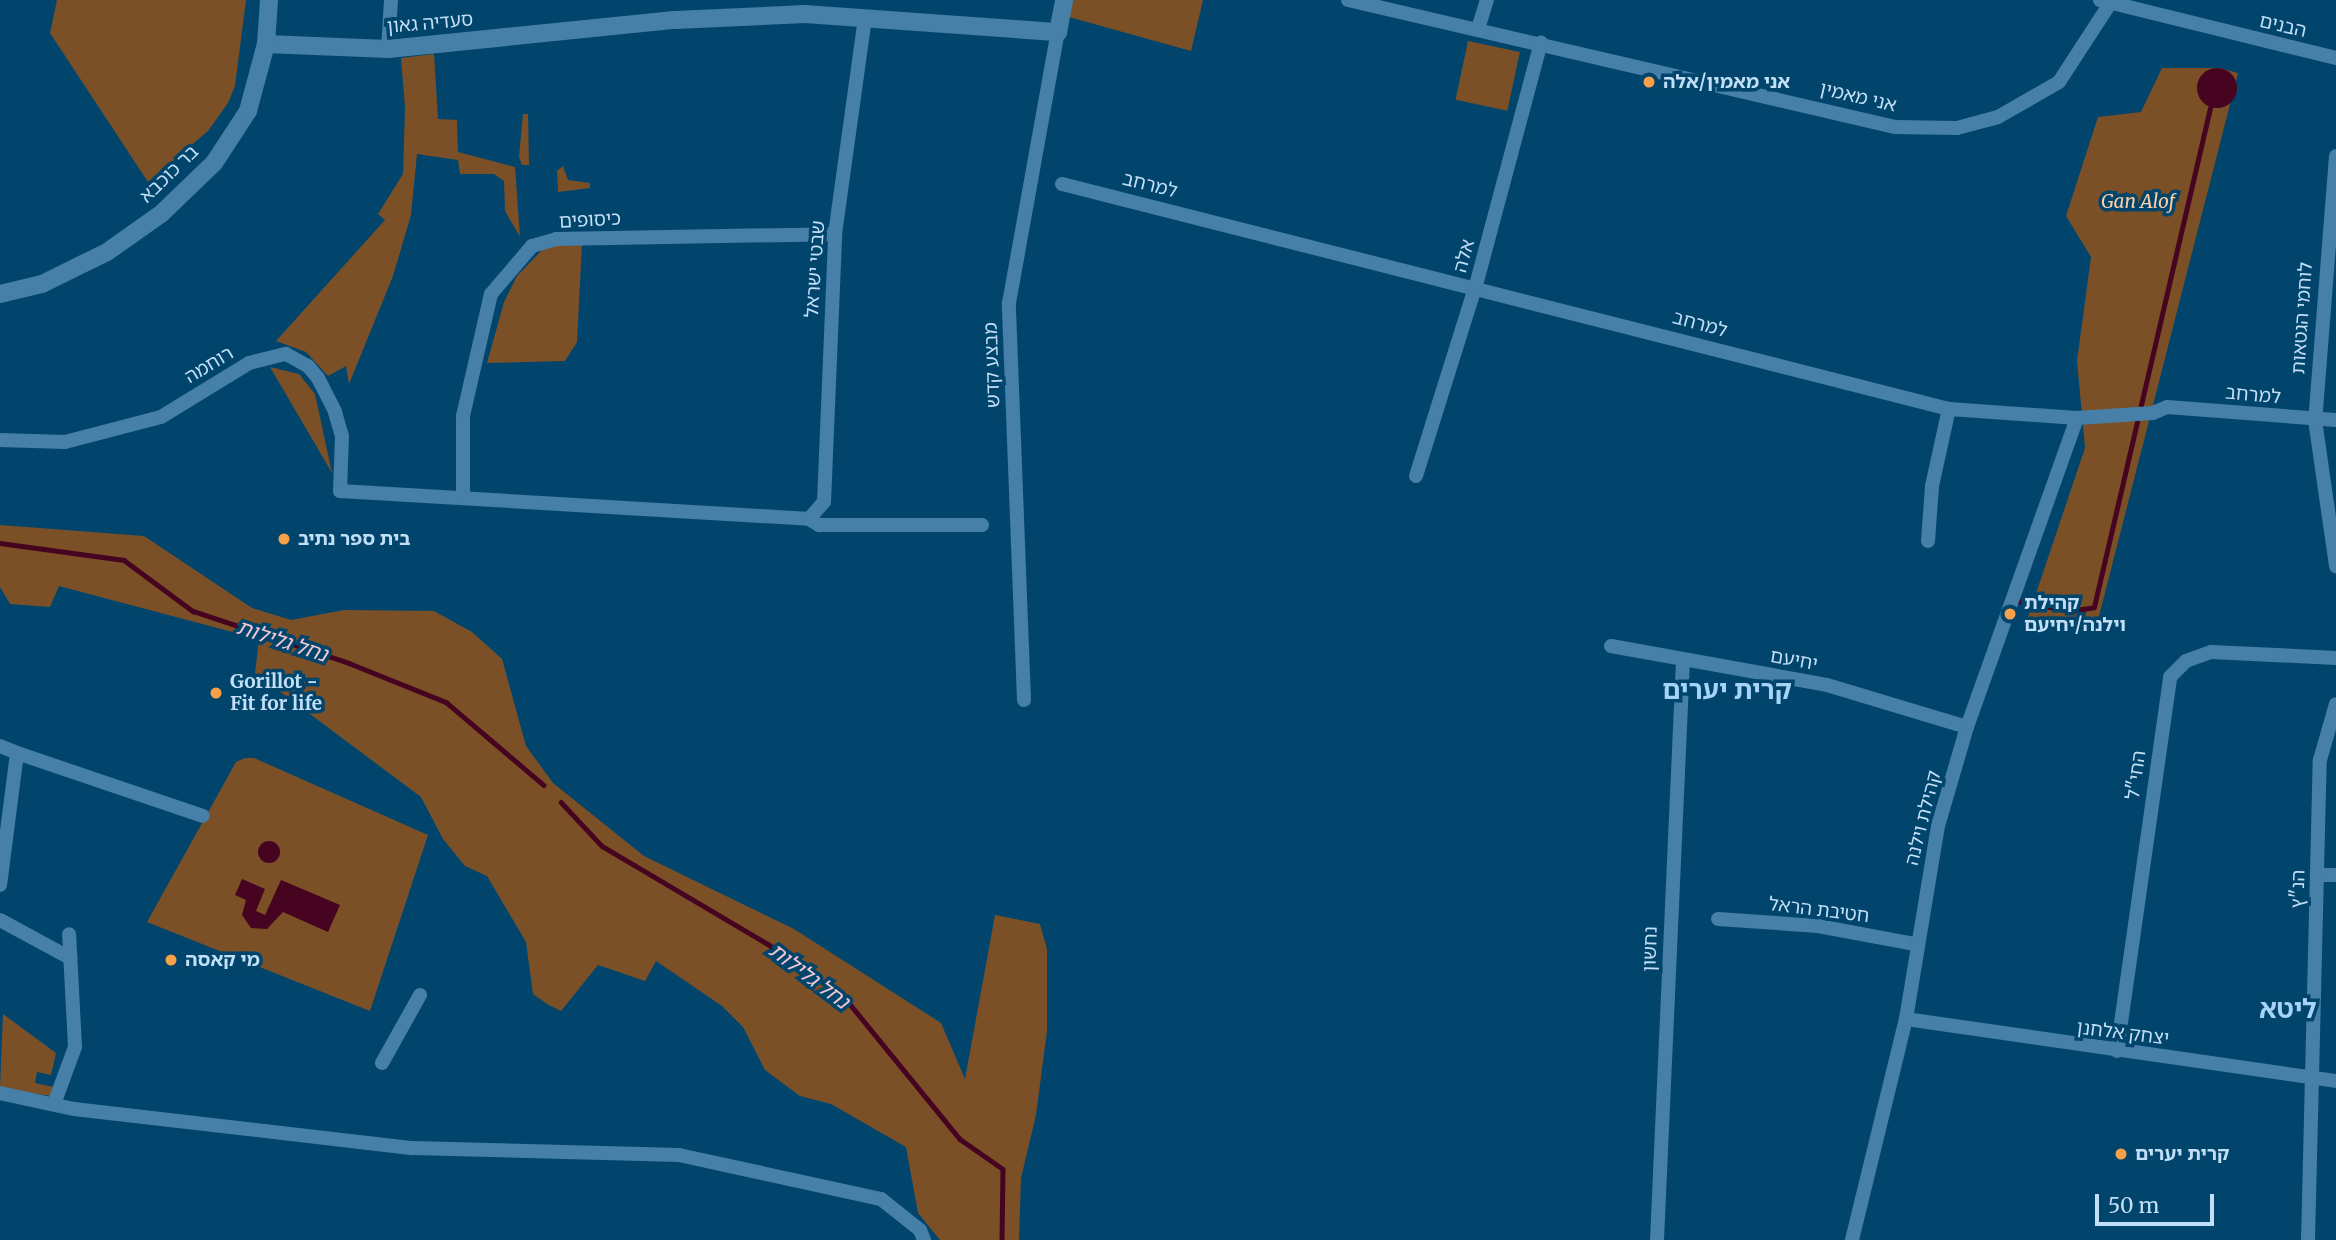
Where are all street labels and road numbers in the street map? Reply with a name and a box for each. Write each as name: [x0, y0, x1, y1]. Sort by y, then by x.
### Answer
street label: סעדיה גאון: [386, 8, 474, 38]
street label: הבנים: [2257, 10, 2309, 42]
street label: אני מאמין: [1817, 77, 1899, 117]
street label: בר כוכבא: [135, 140, 203, 208]
street label: למרחב: [1120, 167, 1180, 203]
street label: כיסופים: [558, 207, 622, 233]
street label: שבטי ישראל: [800, 220, 830, 318]
street label: אלה: [1449, 237, 1479, 275]
street label: לוחמי הגטאות: [2287, 261, 2317, 375]
street label: למרחב: [1670, 306, 1730, 342]
street label: מבצע קדש: [979, 322, 1005, 408]
street label: רוחמה: [181, 342, 237, 388]
street label: למרחב: [2224, 381, 2282, 409]
street label: יחיעם: [1768, 645, 1820, 675]
street label: החי"ל: [2121, 749, 2151, 801]
street label: קהילת וילנה: [1900, 768, 1946, 868]
street label: הנ"ץ: [2286, 870, 2310, 908]
street label: חטיבת הראל: [1767, 893, 1871, 927]
street label: נחשון: [1638, 926, 1662, 972]
street label: יצחק אלחנן: [2075, 1016, 2171, 1050]

